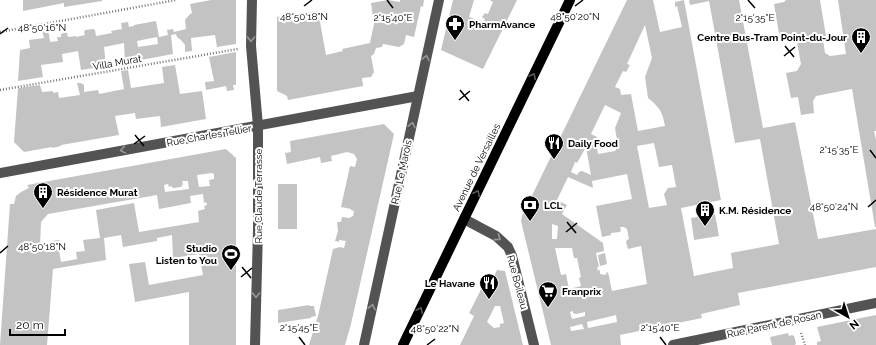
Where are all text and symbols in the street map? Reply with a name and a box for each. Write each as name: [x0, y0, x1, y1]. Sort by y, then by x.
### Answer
text: 48°50'18"N: [280, 11, 328, 22]
text: 48°50'20"N: [550, 11, 600, 22]
text: 2°15'40"E: [373, 12, 413, 23]
text: 2°15'35"E: [735, 12, 775, 23]
pharmacy icon: PharmAvance: [444, 13, 466, 41]
place label: PharmAvance: [469, 19, 535, 30]
text: 48°50'16"N: [18, 22, 66, 33]
building icon: Centre Bus-Tram Point-du-Jour: [850, 26, 872, 54]
place label: Centre Bus-Tram Point-du-Jour: [697, 32, 847, 43]
one-way arrow: [247, 36, 255, 42]
street label: Villa Murat: [92, 53, 143, 72]
one-way arrow: [422, 55, 430, 61]
one-way arrow: [528, 73, 536, 80]
street label: Avenue de Versailles: [450, 121, 503, 213]
one-way arrow: [407, 122, 415, 128]
street label: Rue Charles Tellier: [166, 123, 253, 148]
restaurant icon: Daily Food: [543, 132, 565, 160]
place label: Daily Food: [568, 138, 619, 149]
street label: Rue Le Marois: [389, 139, 414, 205]
text: 2°15'35"E: [819, 144, 859, 155]
one-way arrow: [120, 145, 127, 154]
street label: Rue Claude Terrasse: [253, 148, 264, 243]
building icon: Résidence Murat: [32, 181, 54, 209]
place label: Résidence Murat: [57, 187, 138, 198]
one-way arrow: [472, 190, 480, 197]
bank icon: LCL: [519, 194, 541, 222]
building icon: K.M. Résidence: [694, 199, 716, 227]
place label: LCL: [544, 200, 563, 211]
text: 48°50'24"N: [810, 201, 858, 212]
place label: K.M. Résidence: [719, 205, 791, 216]
one-way arrow: [493, 233, 500, 240]
text: 48°50'18"N: [18, 241, 66, 252]
place label: Studio Listen to You: [156, 243, 217, 266]
sports icon: Studio Listen to You: [220, 243, 242, 271]
street label: Rue Boileau: [505, 254, 530, 310]
restaurant icon: Le Havane: [478, 272, 500, 300]
place label: Le Havane: [425, 278, 475, 289]
supermarket icon: Franprix: [537, 280, 559, 308]
place label: Franprix: [562, 286, 602, 297]
one-way arrow: [252, 292, 260, 298]
north arrow: [828, 297, 868, 337]
one-way arrow: [368, 304, 376, 310]
one-way arrow: [415, 307, 423, 314]
street label: Rue Parent de Rosan: [726, 309, 823, 340]
scale bar: [10, 311, 65, 337]
text: N: [847, 317, 861, 332]
text: 20 m: [16, 318, 44, 332]
text: 2°15'45"E: [280, 322, 318, 333]
text: 2°15'40"E: [640, 322, 680, 333]
text: 48°50'22"N: [411, 323, 459, 334]

